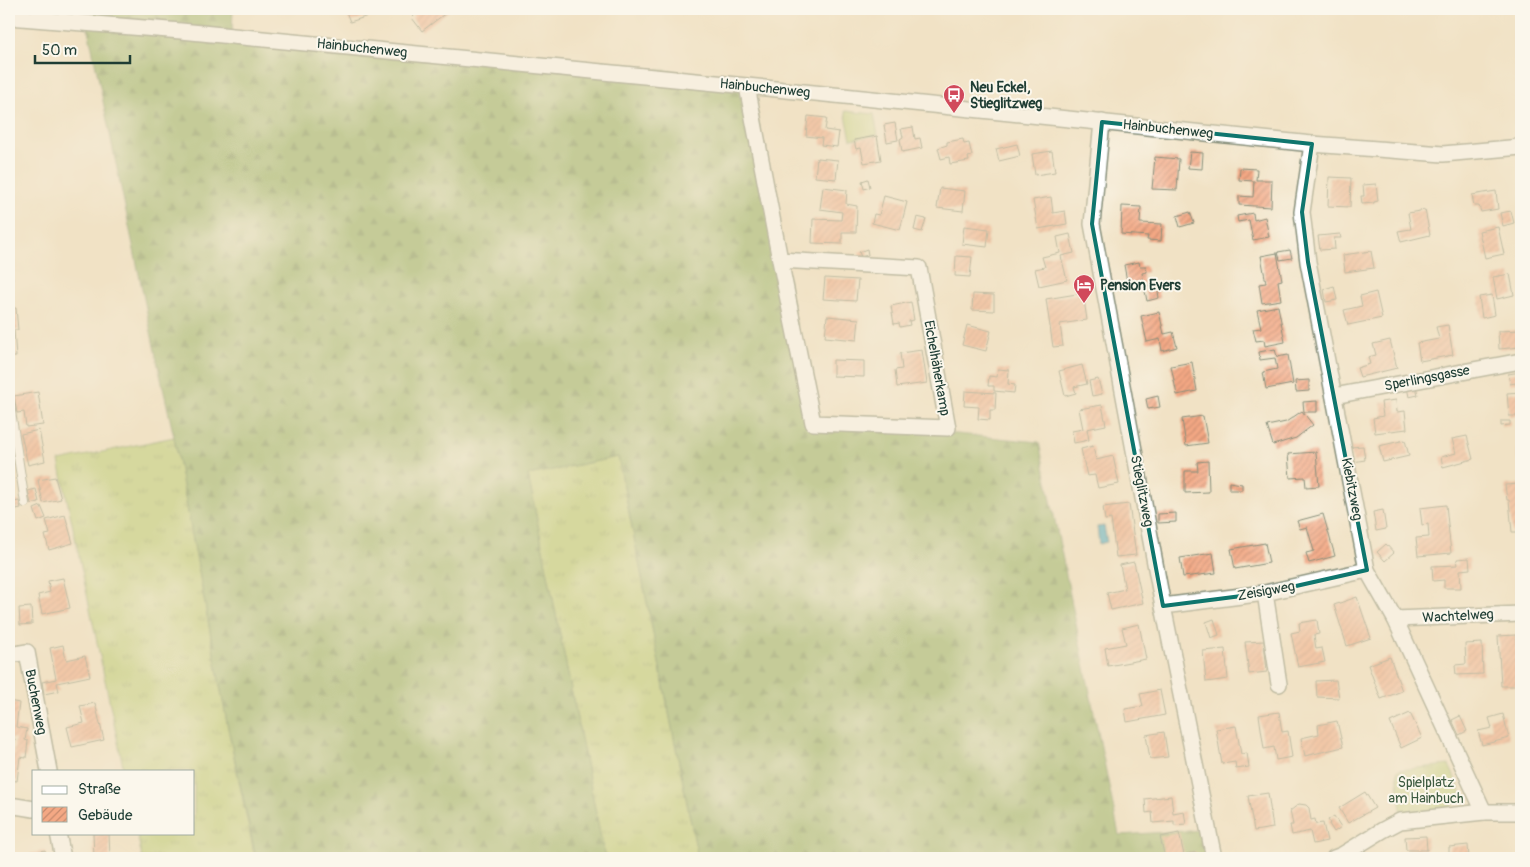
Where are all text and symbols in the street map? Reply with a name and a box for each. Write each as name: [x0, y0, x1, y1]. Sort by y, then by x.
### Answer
scale bar: [35, 32, 130, 64]
street label: Hainbuchenweg: [316, 35, 408, 61]
text: 50 m: [42, 41, 77, 60]
street label: Hainbuchenweg: [719, 75, 811, 101]
place label: Neu Eckel, Stieglitzweg: [970, 79, 1042, 112]
bus stop icon: Neu Eckel, Stieglitzweg: [942, 83, 966, 114]
street label: Hainbuchenweg: [1122, 116, 1214, 142]
hotel icon: Pension Evers: [1072, 273, 1096, 304]
place label: Pension Evers: [1100, 277, 1182, 294]
street label: Eichelhäherkamp: [920, 319, 954, 418]
street label: Sperlingsgasse: [1383, 361, 1471, 395]
street label: Stieglitzweg: [1127, 454, 1157, 528]
street label: Kiebitzweg: [1338, 456, 1366, 522]
street label: Zeisigweg: [1236, 578, 1296, 604]
street label: Wachtelweg: [1422, 606, 1494, 626]
street label: Buchenweg: [21, 668, 51, 736]
legend: [32, 770, 195, 834]
park label: Spielplatz am Hainbuch: [1388, 774, 1464, 807]
text: Straße: [78, 780, 121, 799]
text: Gebäude: [78, 806, 133, 825]

